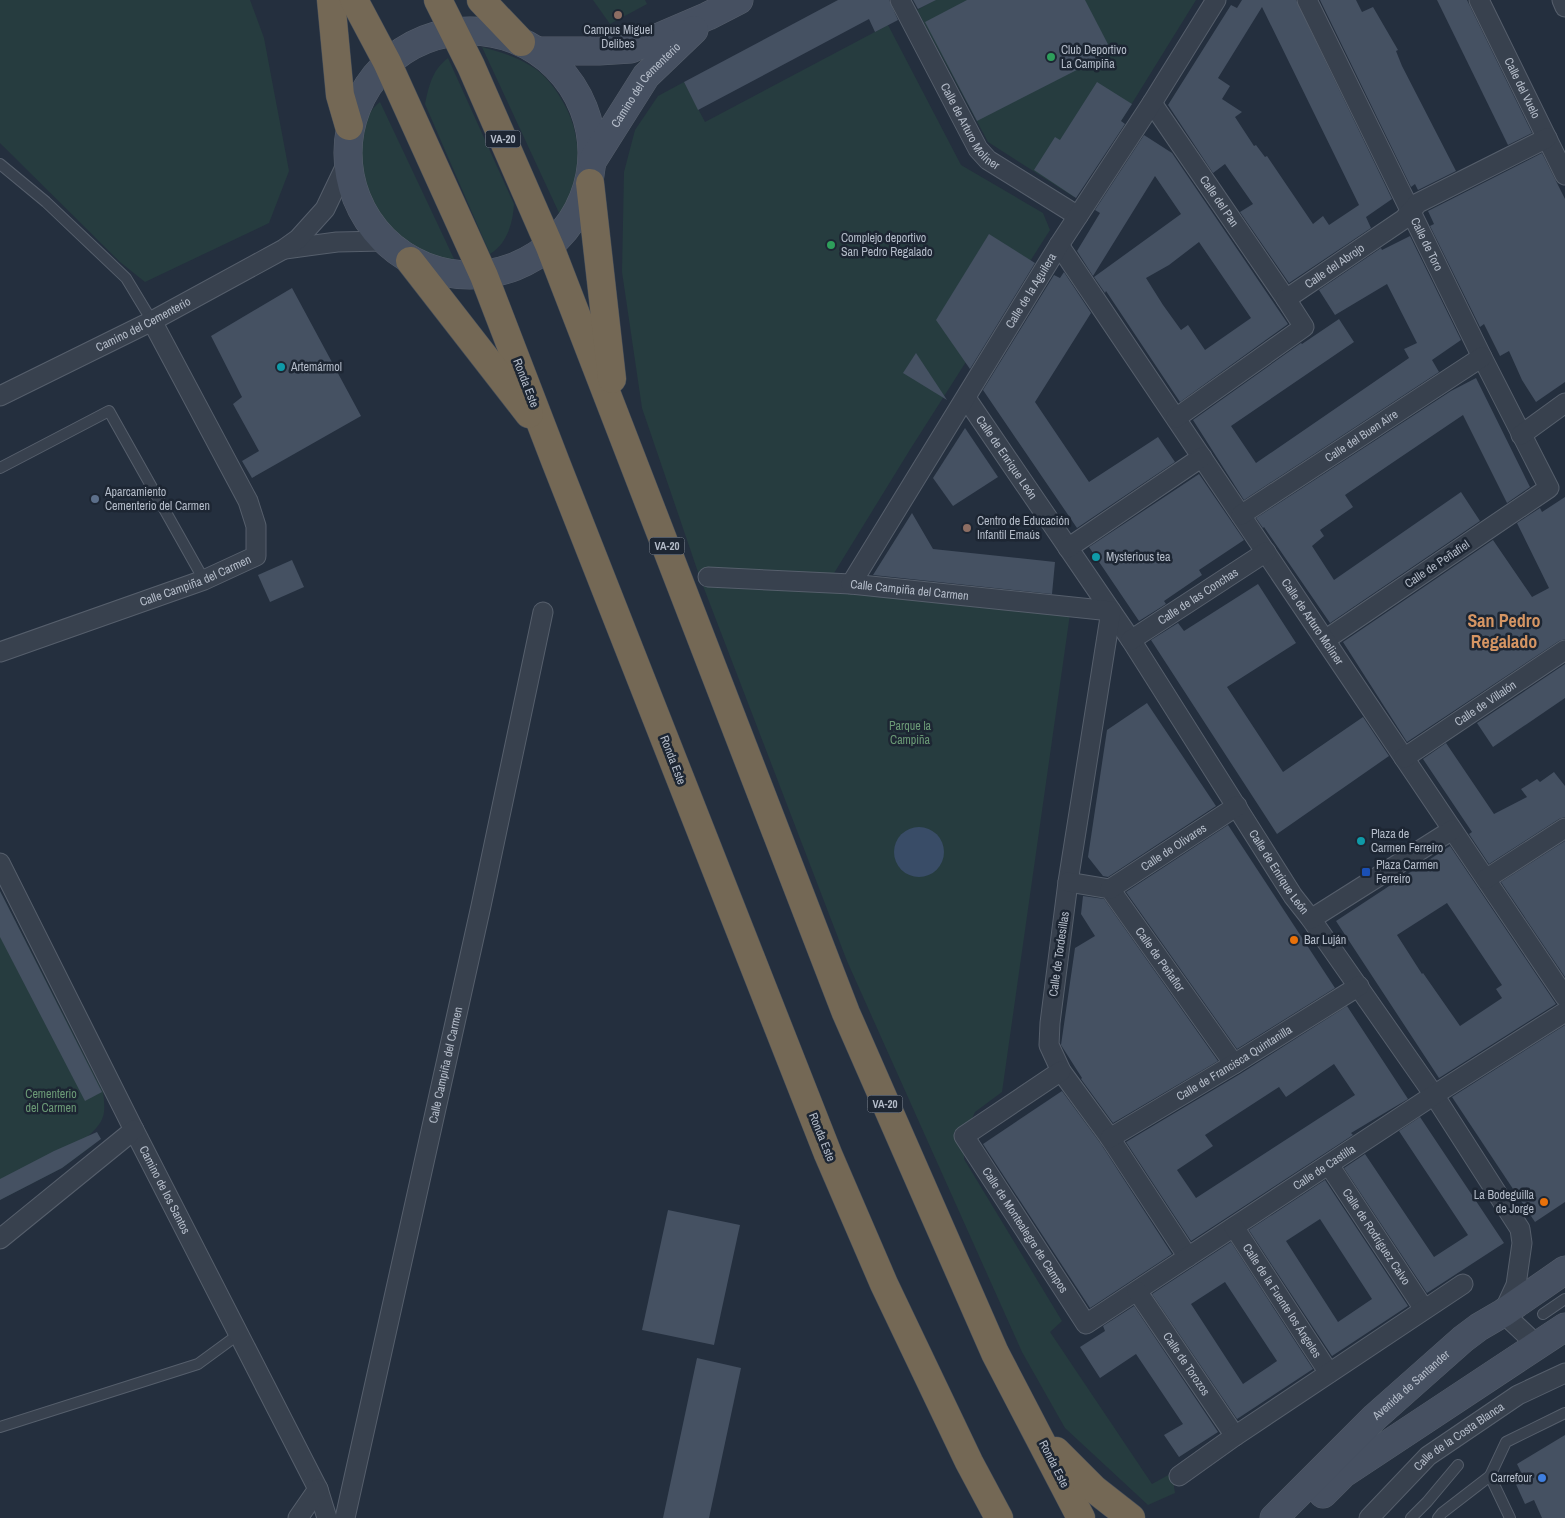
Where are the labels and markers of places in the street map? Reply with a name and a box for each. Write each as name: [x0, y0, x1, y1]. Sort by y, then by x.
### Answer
marker: Campus Miguel Delibes: [612, 9, 624, 21]
place label: Campus Miguel Delibes: [584, 22, 652, 52]
place label: Club Deportivo La Campiña: [1061, 42, 1127, 72]
marker: Club Deportivo La Campiña: [1045, 51, 1057, 63]
place label: Complejo deportivo San Pedro Regalado: [841, 230, 932, 260]
marker: Complejo deportivo San Pedro Regalado: [825, 239, 837, 251]
place label: Artemármol: [290, 359, 342, 375]
marker: Artemármol: [275, 361, 287, 373]
place label: Aparcamiento Cementerio del Carmen: [104, 484, 210, 514]
marker: Aparcamiento Cementerio del Carmen: [89, 493, 101, 505]
place label: Centro de Educación Infantil Emaús: [977, 513, 1069, 543]
marker: Centro de Educación Infantil Emaús: [961, 522, 973, 534]
place label: Mysterious tea: [1106, 549, 1171, 565]
marker: Mysterious tea: [1090, 551, 1102, 563]
place label: Plaza de Carmen Ferreiro: [1371, 826, 1443, 856]
marker: Plaza de Carmen Ferreiro: [1355, 835, 1367, 847]
place label: Plaza Carmen Ferreiro: [1376, 857, 1438, 887]
marker: Plaza Carmen Ferreiro: [1360, 866, 1372, 878]
place label: Bar Luján: [1304, 932, 1346, 948]
marker: Bar Luján: [1288, 934, 1300, 946]
place label: La Bodeguilla de Jorge: [1474, 1187, 1535, 1217]
marker: La Bodeguilla de Jorge: [1538, 1196, 1550, 1208]
place label: Carrefour: [1490, 1470, 1533, 1486]
marker: Carrefour: [1536, 1472, 1548, 1484]

